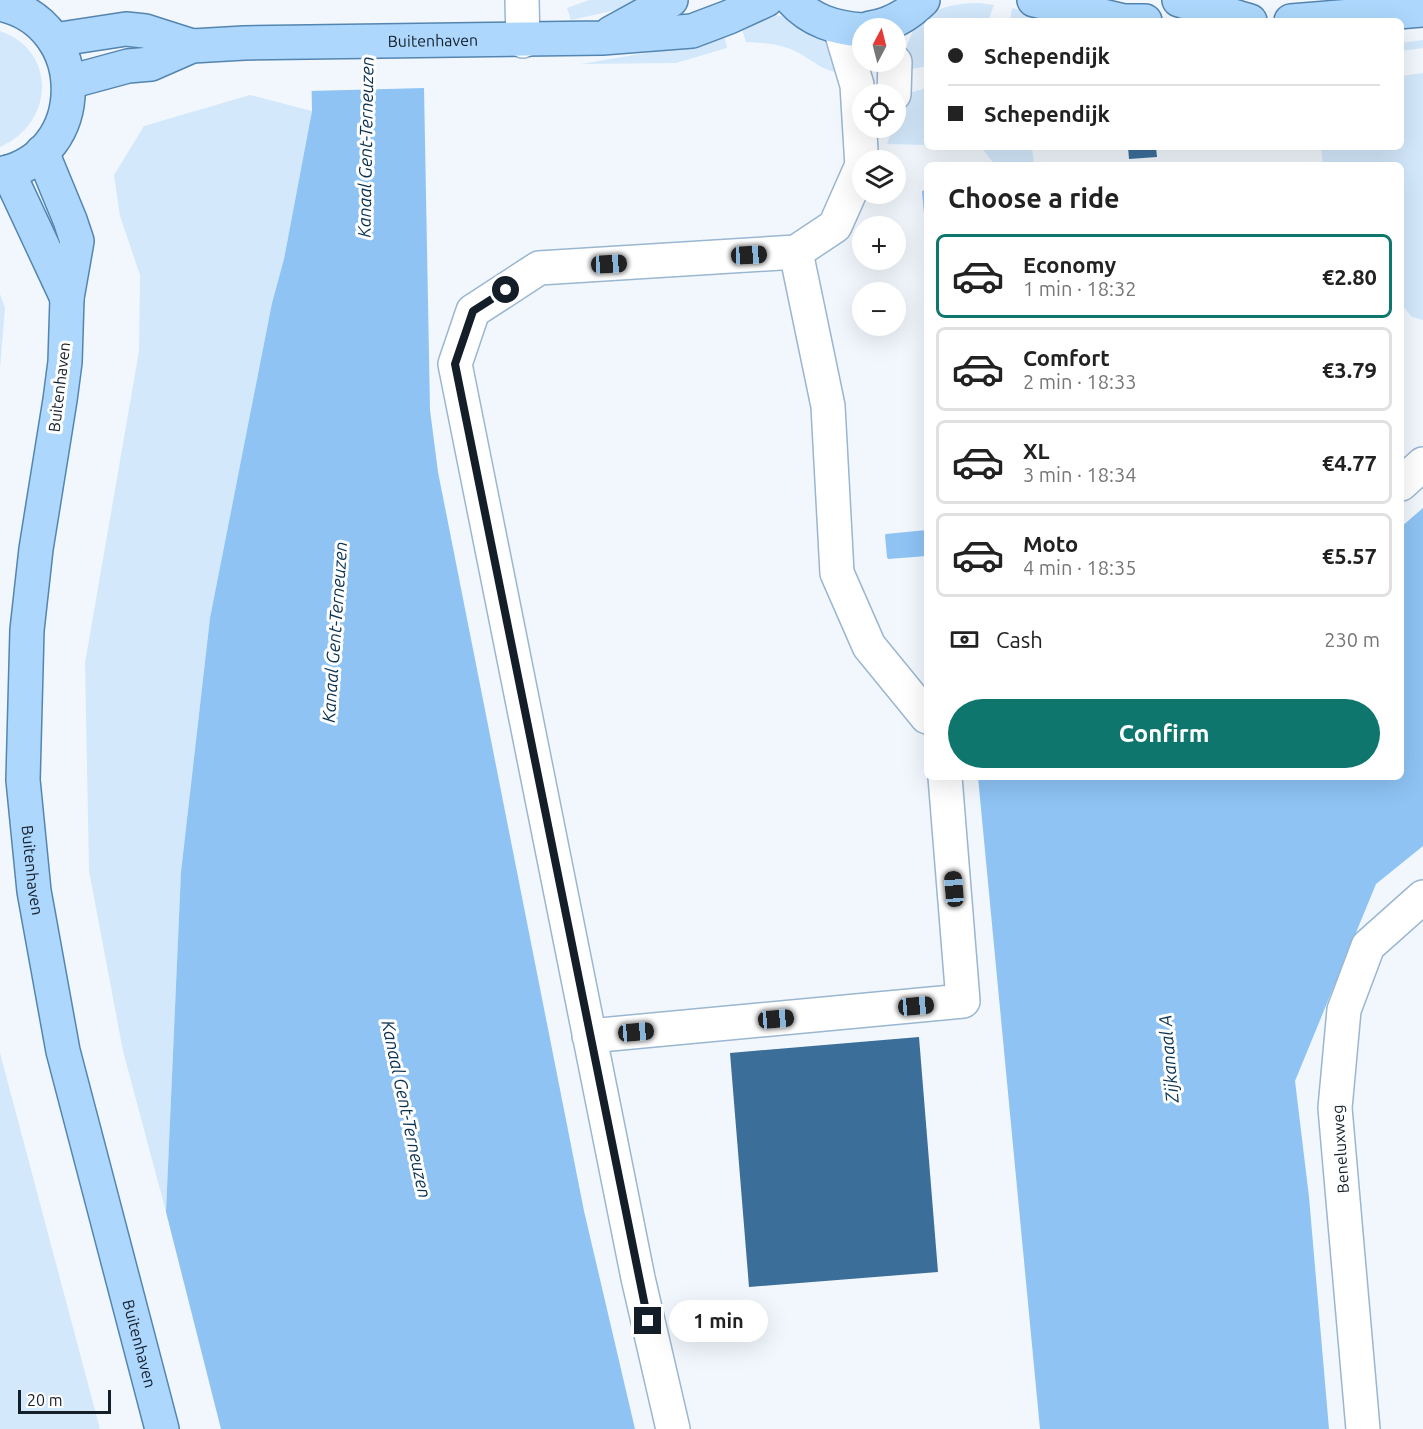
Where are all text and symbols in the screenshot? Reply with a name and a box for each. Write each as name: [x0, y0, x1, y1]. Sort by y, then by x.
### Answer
north arrow: [852, 18, 906, 72]
map controls: [852, 18, 906, 336]
street label: Buitenhaven: [387, 31, 478, 50]
text: Schependijk: [984, 43, 1110, 68]
water label: Kanaal Gent-Terneuzen: [353, 56, 377, 238]
button: locate: [852, 84, 906, 138]
text: Schependijk: [984, 101, 1110, 126]
button: layers: [852, 150, 906, 204]
text: Choose a ride: [948, 183, 1120, 213]
button: +: [852, 216, 906, 270]
car: [731, 245, 767, 265]
icon: car: [951, 249, 1005, 303]
text: Economy: [1023, 252, 1116, 277]
car: [591, 254, 627, 274]
text: €2.80: [1322, 264, 1377, 289]
route start: [492, 276, 519, 303]
text: 1 min · 18:32: [1023, 277, 1137, 300]
button: −: [852, 282, 906, 336]
street label: Buitenhaven: [45, 341, 73, 433]
icon: car: [951, 342, 1005, 396]
text: Comfort: [1023, 345, 1110, 370]
text: €3.79: [1322, 357, 1377, 382]
text: 2 min · 18:33: [1023, 370, 1137, 393]
icon: car: [951, 435, 1005, 489]
text: XL: [1023, 438, 1050, 463]
text: €4.77: [1322, 450, 1377, 475]
text: 3 min · 18:34: [1023, 463, 1137, 486]
icon: car: [951, 528, 1005, 582]
text: Moto: [1023, 531, 1078, 556]
water label: Kanaal Gent-Terneuzen: [318, 541, 350, 723]
text: €5.57: [1322, 543, 1377, 568]
text: 4 min · 18:35: [1023, 556, 1137, 579]
icon: cash: [948, 623, 981, 656]
text: Cash: [996, 627, 1043, 652]
text: 230 m: [1324, 628, 1380, 651]
button: Confirm: [948, 699, 1380, 768]
street label: Buitenhaven: [19, 824, 47, 917]
car: [943, 870, 965, 908]
car: [897, 995, 935, 1017]
car: [757, 1008, 795, 1030]
water label: Zijkanaal A: [1154, 1014, 1182, 1105]
water label: Kanaal Gent-Terneuzen: [378, 1018, 436, 1200]
car: [617, 1021, 655, 1043]
street label: Beneluxweg: [1328, 1104, 1352, 1194]
street label: Buitenhaven: [119, 1298, 160, 1390]
callout: 1 min: [669, 1300, 768, 1342]
route end: [634, 1307, 661, 1334]
text: 1 min: [693, 1309, 744, 1332]
scale bar: [18, 1387, 111, 1414]
text: 20 m: [27, 1391, 63, 1409]

